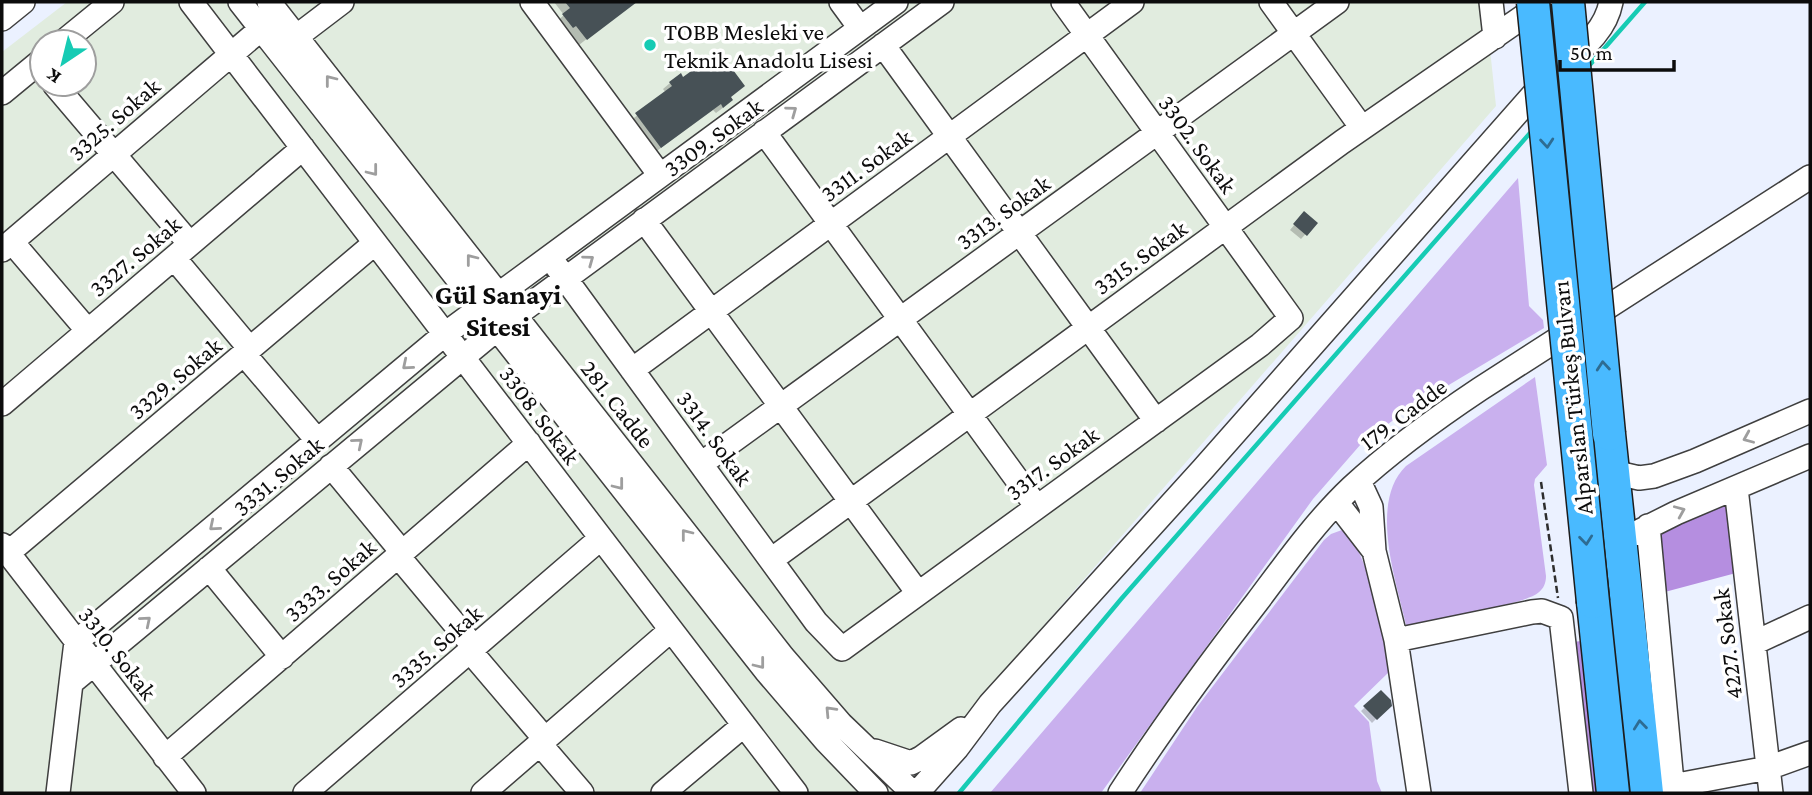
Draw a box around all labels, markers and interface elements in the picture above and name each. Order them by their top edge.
place label: TOBB Mesleki ve Teknik Anadolu Lisesi [664,18,873,73]
north arrow [28,28,98,98]
scale bar [1560,28,1674,72]
marker: TOBB Mesleki ve Teknik Anadolu Lisesi [642,37,658,53]
text: 50 m [1570,41,1613,65]
text: K [42,64,65,89]
street label: 3325. Sokak [63,72,166,166]
one-way arrow [326,75,339,88]
street label: 3302. Sokak [1153,90,1243,199]
street label: 3309. Sokak [659,92,768,182]
one-way arrow [785,107,797,119]
street label: 3311. Sokak [815,123,917,207]
one-way arrow [1539,138,1554,149]
one-way arrow [364,163,377,176]
street label: 3313. Sokak [951,169,1055,255]
street label: 3327. Sokak [84,210,186,302]
street label: 3315. Sokak [1088,214,1192,300]
one-way arrow [466,254,479,267]
one-way arrow [581,256,594,268]
district label: Gül Sanayi Sitesi [435,279,561,342]
street label: Alparslan Türkeş Bulvarı [1546,280,1598,516]
street label: 3329. Sokak [123,331,227,425]
street label: 281. Cadde [576,355,660,453]
one-way arrow [402,356,414,369]
one-way arrow [1596,360,1611,371]
street label: 3308. Sokak [494,361,586,470]
street label: 179. Cadde [1354,373,1452,455]
street label: 3314. Sokak [672,386,759,491]
street label: 3317. Sokak [1001,420,1104,506]
street label: 3331. Sokak [228,430,329,521]
one-way arrow [1742,430,1755,444]
one-way arrow [350,439,363,451]
one-way arrow [611,477,624,489]
one-way arrow [1673,505,1685,519]
one-way arrow [209,518,221,531]
one-way arrow [682,530,695,542]
street label: 3333. Sokak [279,533,382,627]
one-way arrow [1578,535,1593,546]
street label: 4227. Sokak [1707,587,1747,701]
street label: 3335. Sokak [385,599,488,693]
street label: 3310. Sokak [73,601,163,705]
one-way arrow [138,617,151,629]
one-way arrow [751,656,764,668]
one-way arrow [825,706,838,719]
one-way arrow [1633,720,1648,731]

